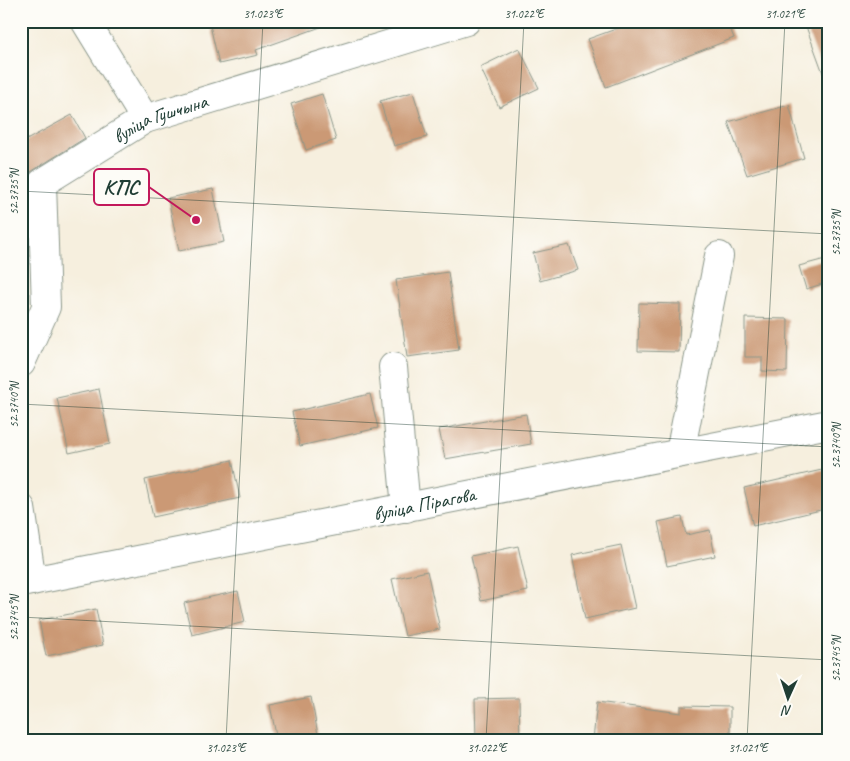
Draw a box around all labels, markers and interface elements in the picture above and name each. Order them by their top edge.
text: 31.023°E [243,6,284,22]
text: 31.022°E [504,6,545,22]
text: 31.021°E [765,6,806,22]
street label: вуліца Гушчына [108,88,212,149]
text: 52.3735°N [6,168,22,215]
callout: КПС [94,169,149,205]
text: КПС [103,174,142,200]
text: 52.3735°N [828,209,844,256]
text: 52.3740°N [6,381,22,428]
text: 52.3740°N [828,422,844,469]
street label: вуліца Пірагова [371,482,479,526]
text: 52.3745°N [6,594,22,641]
text: 52.3745°N [828,635,844,682]
north arrow [762,674,812,724]
text: N [780,702,792,719]
text: 31.023°E [206,740,247,756]
text: 31.022°E [467,740,508,756]
text: 31.021°E [728,740,769,756]

